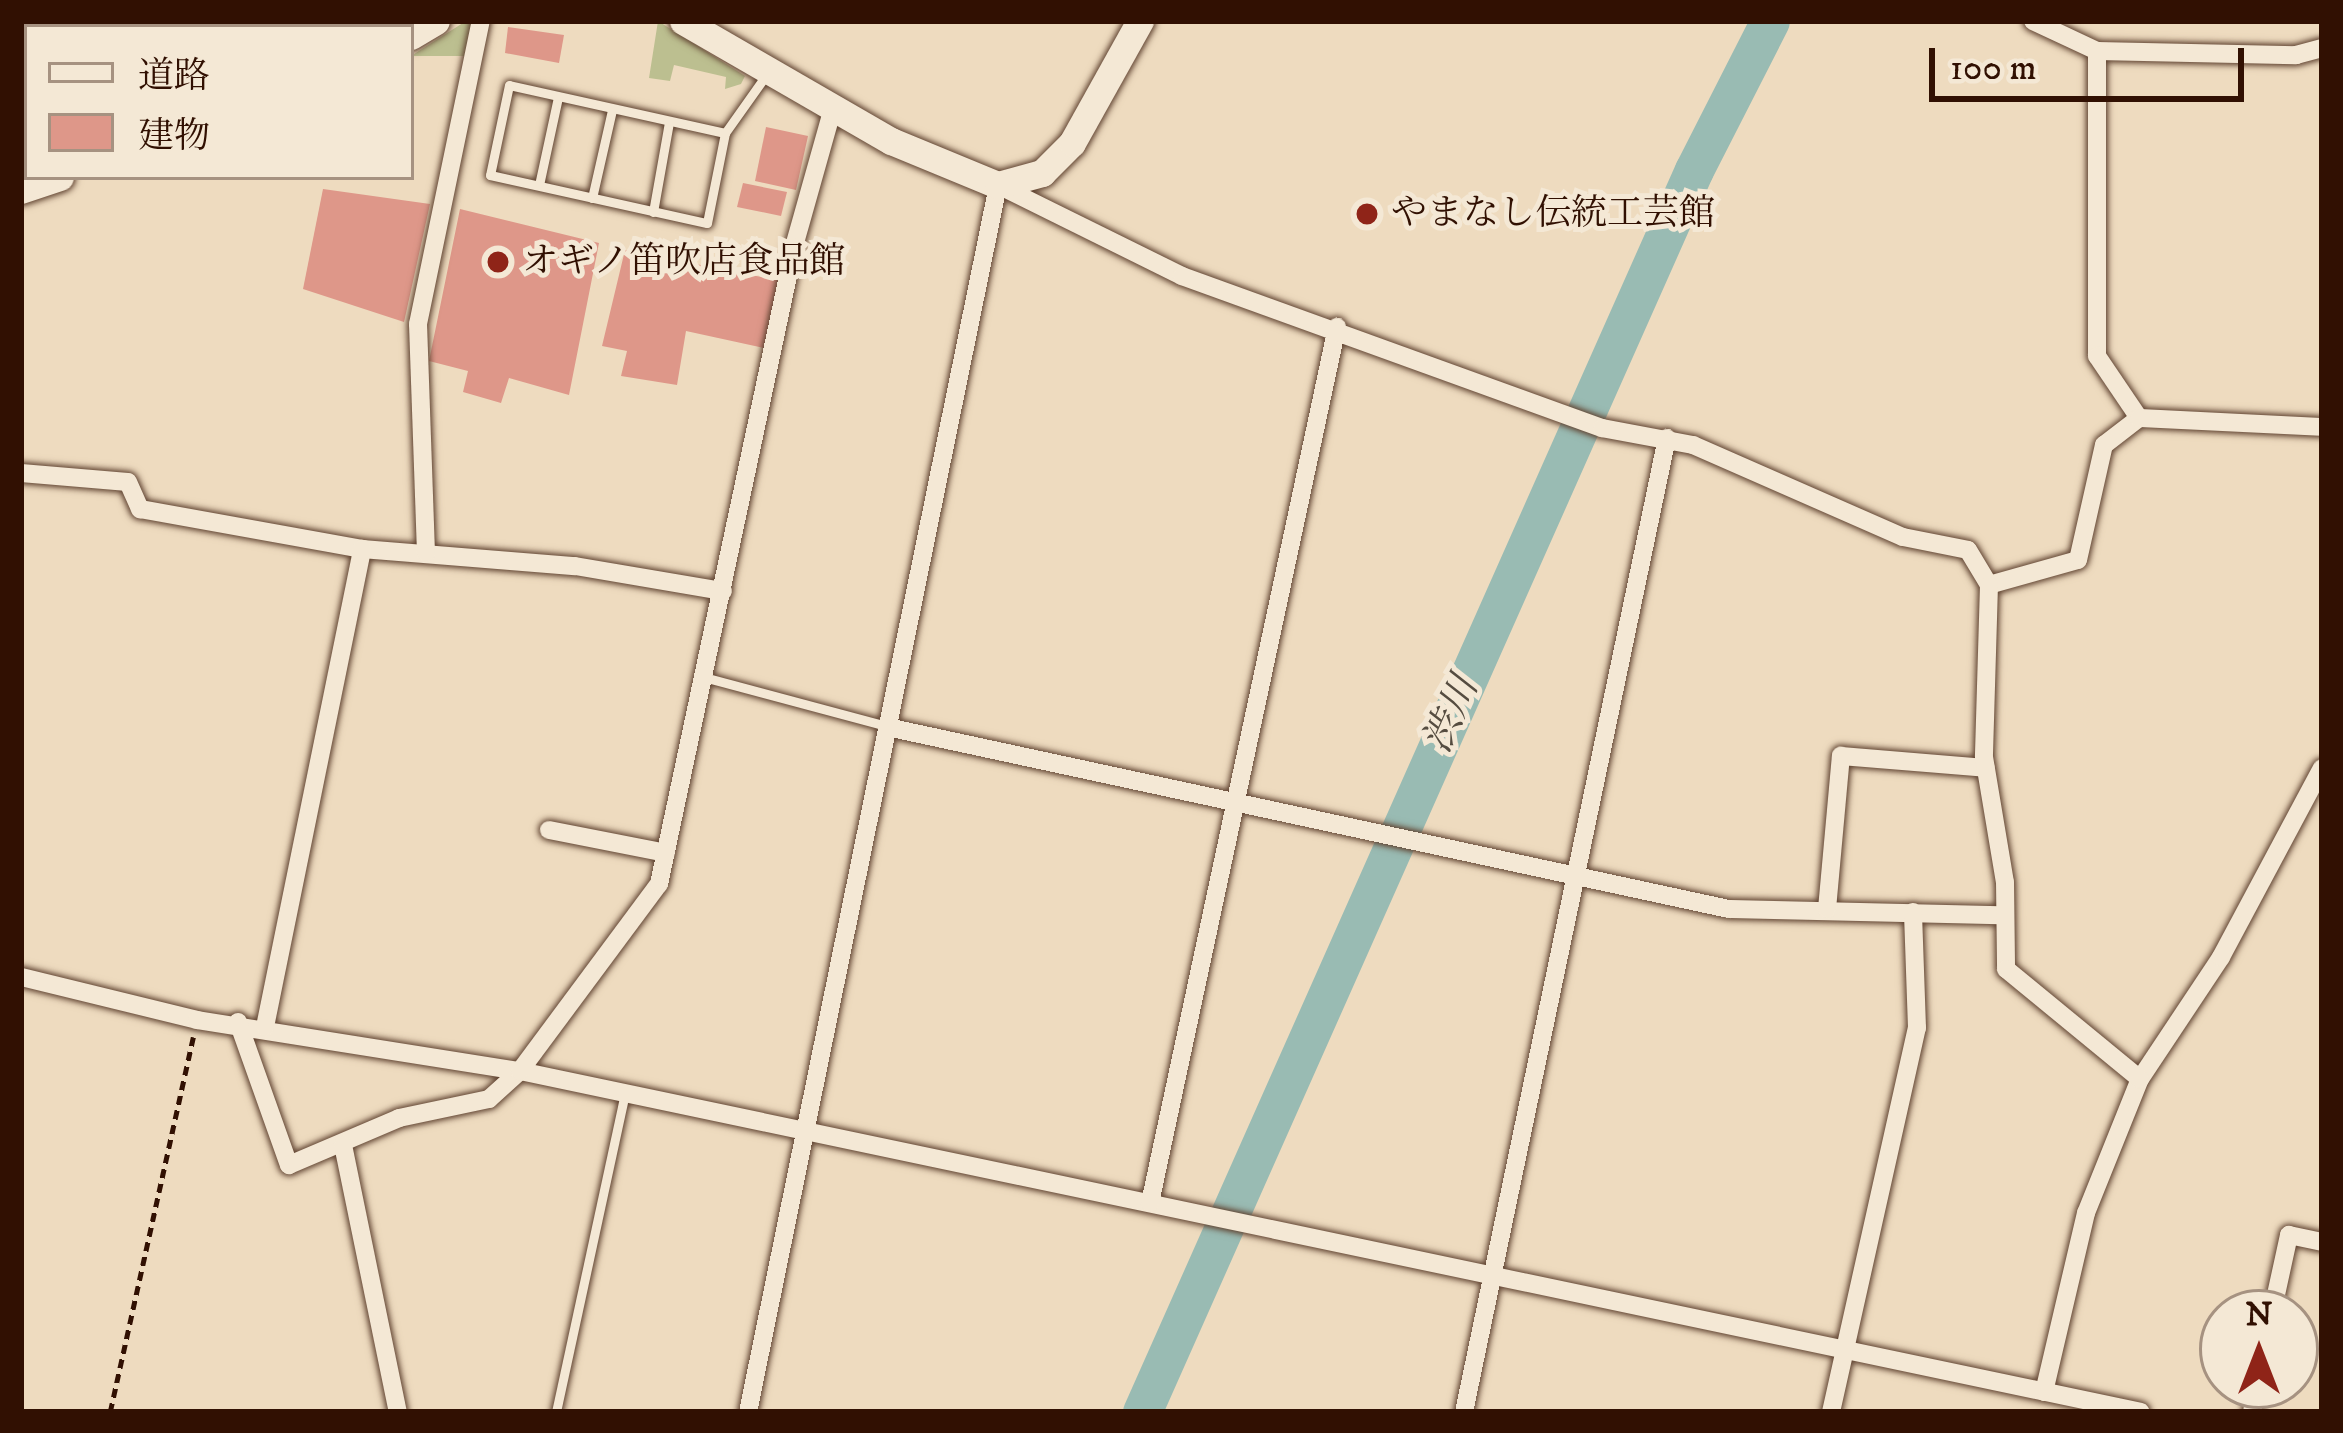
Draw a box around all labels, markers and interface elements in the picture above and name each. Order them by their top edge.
legend [24,24,414,180]
scale bar [1935,24,2250,98]
text: 100 m [1950,46,2037,91]
text: 道路 [138,54,210,99]
text: 建物 [138,114,210,159]
place label: やまなし伝統工芸館 [1391,192,1715,236]
marker: やまなし伝統工芸館 [1354,201,1380,227]
place label: オギノ笛吹店食品館 [522,240,846,284]
marker: オギノ笛吹店食品館 [485,249,511,275]
water label: 渋川 [1415,670,1489,760]
north arrow [2199,1289,2319,1409]
text: N [2245,1295,2273,1336]

